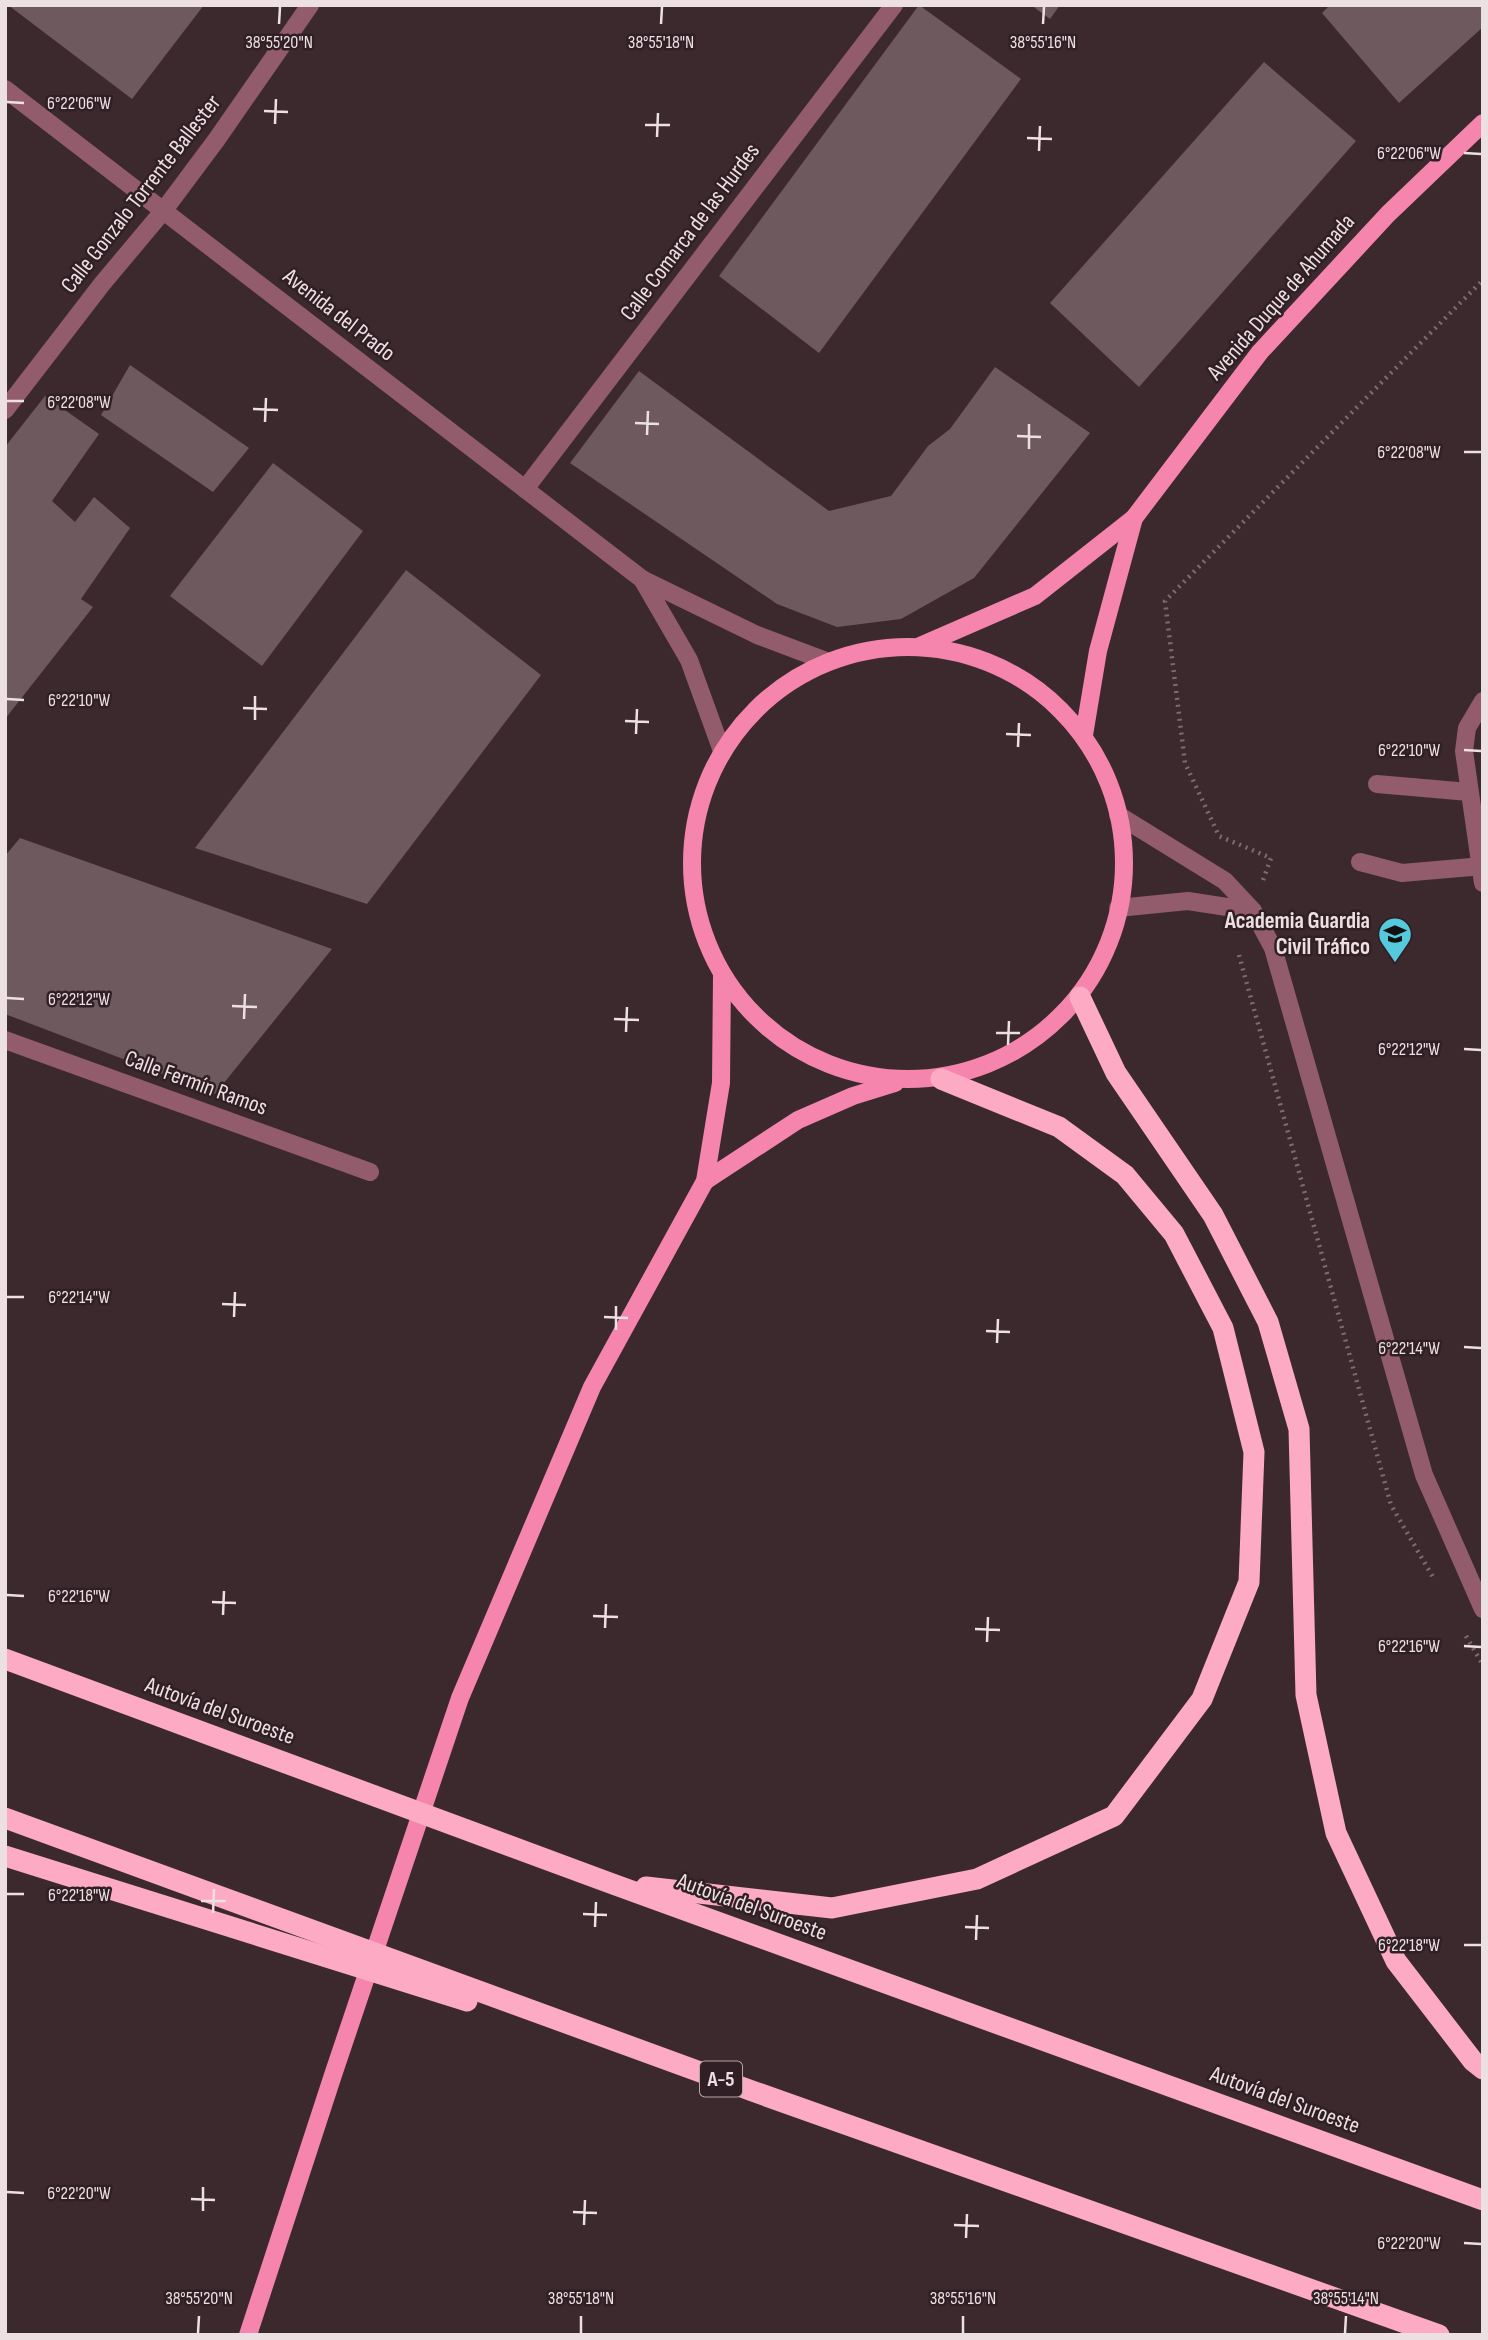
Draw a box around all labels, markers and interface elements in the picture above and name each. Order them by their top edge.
text: 38°55'20"N [245,32,313,53]
text: 38°55'18"N [628,32,694,53]
text: 38°55'16"N [1010,32,1076,53]
street label: Calle Gonzalo Torrente Ballester [55,89,227,299]
text: 6°22'06"W [47,93,111,114]
street label: Calle Comarca de las Hurdes [614,138,766,326]
text: 6°22'06"W [1377,143,1441,164]
street label: Avenida Duque de Ahumada [1201,208,1361,387]
street label: Avenida del Prado [277,262,401,367]
text: 6°22'08"W [47,392,111,413]
text: 6°22'08"W [1377,442,1441,463]
text: 6°22'10"W [48,690,110,711]
text: 6°22'10"W [1378,740,1440,761]
place label: Academia Guardia Civil Tráfico [1224,907,1370,961]
school or university icon: Academia Guardia Civil Tráfico [1376,915,1414,964]
text: 6°22'12"W [48,989,110,1010]
text: 6°22'12"W [1378,1039,1440,1060]
street label: Calle Fermín Ramos [121,1044,271,1122]
text: 6°22'14"W [48,1287,110,1308]
text: 6°22'14"W [1378,1338,1440,1359]
text: 6°22'16"W [48,1586,110,1607]
text: 6°22'16"W [1378,1636,1440,1657]
street label: Autovía del Suroeste [141,1671,299,1751]
street label: Autovía del Suroeste [673,1867,831,1947]
text: 6°22'18"W [48,1885,110,1906]
text: 6°22'18"W [1378,1935,1440,1956]
street label: Autovía del Suroeste [1206,2060,1364,2140]
road number: A-5 [700,2062,742,2096]
text: 6°22'20"W [47,2183,111,2204]
text: 6°22'20"W [1377,2233,1441,2254]
text: 38°55'20"N [165,2288,233,2309]
text: 38°55'18"N [548,2288,614,2309]
text: 38°55'16"N [930,2288,996,2309]
text: 38°55'14"N [1313,2288,1379,2309]

